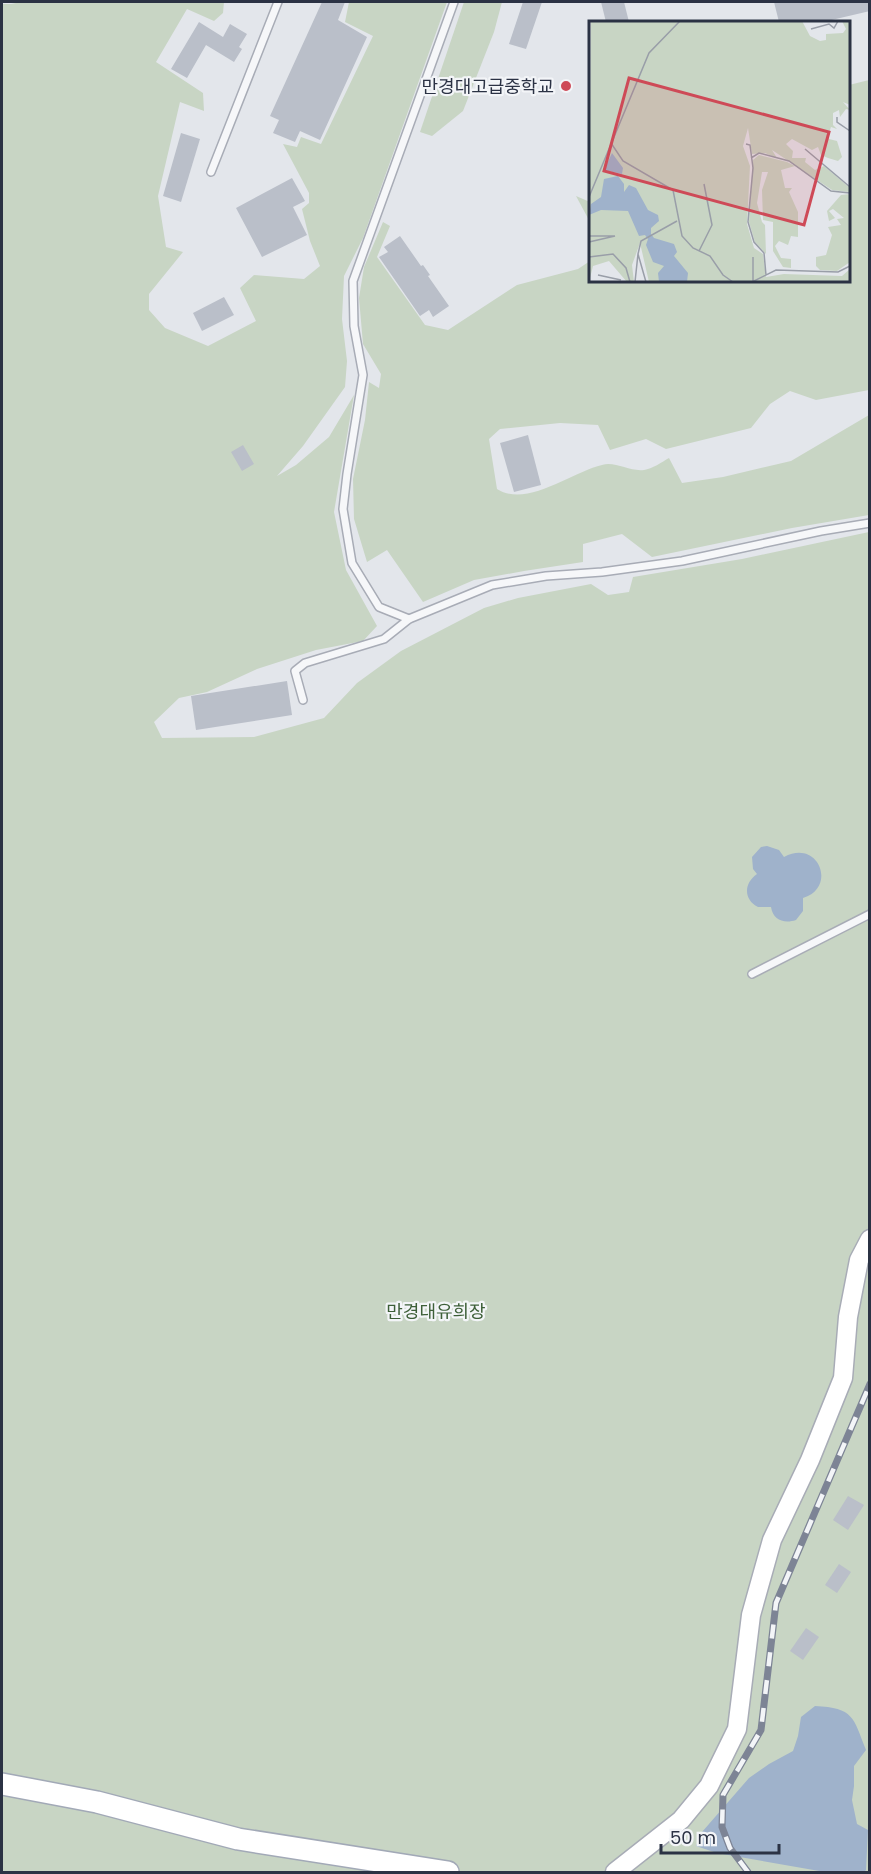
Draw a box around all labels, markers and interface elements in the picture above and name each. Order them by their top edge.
inset map [589,21,850,282]
place label: 만경대고급중학교 [422,74,554,99]
marker: 만경대고급중학교 [559,79,573,93]
park label: 만경대유희장 [386,1299,486,1324]
scale bar [661,1817,780,1855]
text: 50 m [670,1825,716,1850]

